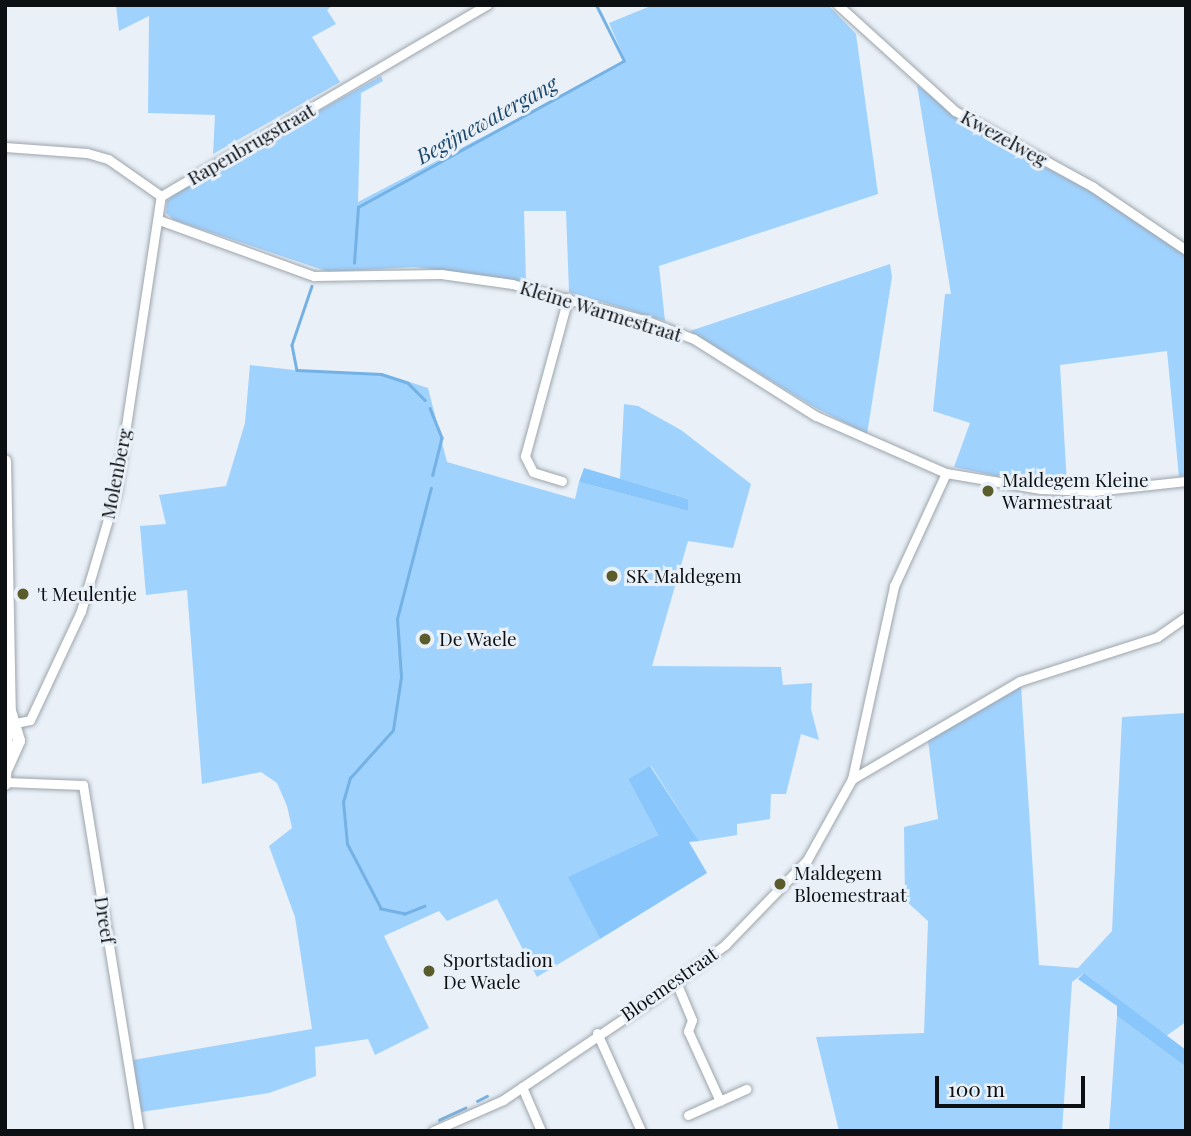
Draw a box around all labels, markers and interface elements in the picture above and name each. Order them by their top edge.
water label: Begijnewatergang [411,70,561,168]
street label: Rapenbrugstraat [183,98,319,190]
street label: Kwezelweg [957,105,1051,171]
street label: Kleine Warmestraat [517,275,685,347]
street label: Molenberg [96,427,136,521]
place label: Maldegem Kleine Warmestraat [1002,469,1149,513]
marker: Maldegem Kleine Warmestraat [980,483,996,499]
place label: SK Maldegem [626,565,742,587]
marker: SK Maldegem [604,568,620,584]
place label: 't Meulentje [37,583,137,605]
marker: 't Meulentje [15,586,31,602]
place label: De Waele [439,628,517,650]
marker: De Waele [417,631,433,647]
place label: Maldegem Bloemestraat [794,862,907,906]
marker: Maldegem Bloemestraat [772,876,788,892]
street label: Dreef [90,895,120,945]
street label: Bloemestraat [616,942,722,1026]
place label: Sportstadion De Waele [443,949,553,993]
marker: Sportstadion De Waele [421,963,437,979]
scale bar [939,1062,1090,1106]
text: 100 m [948,1074,1005,1102]

